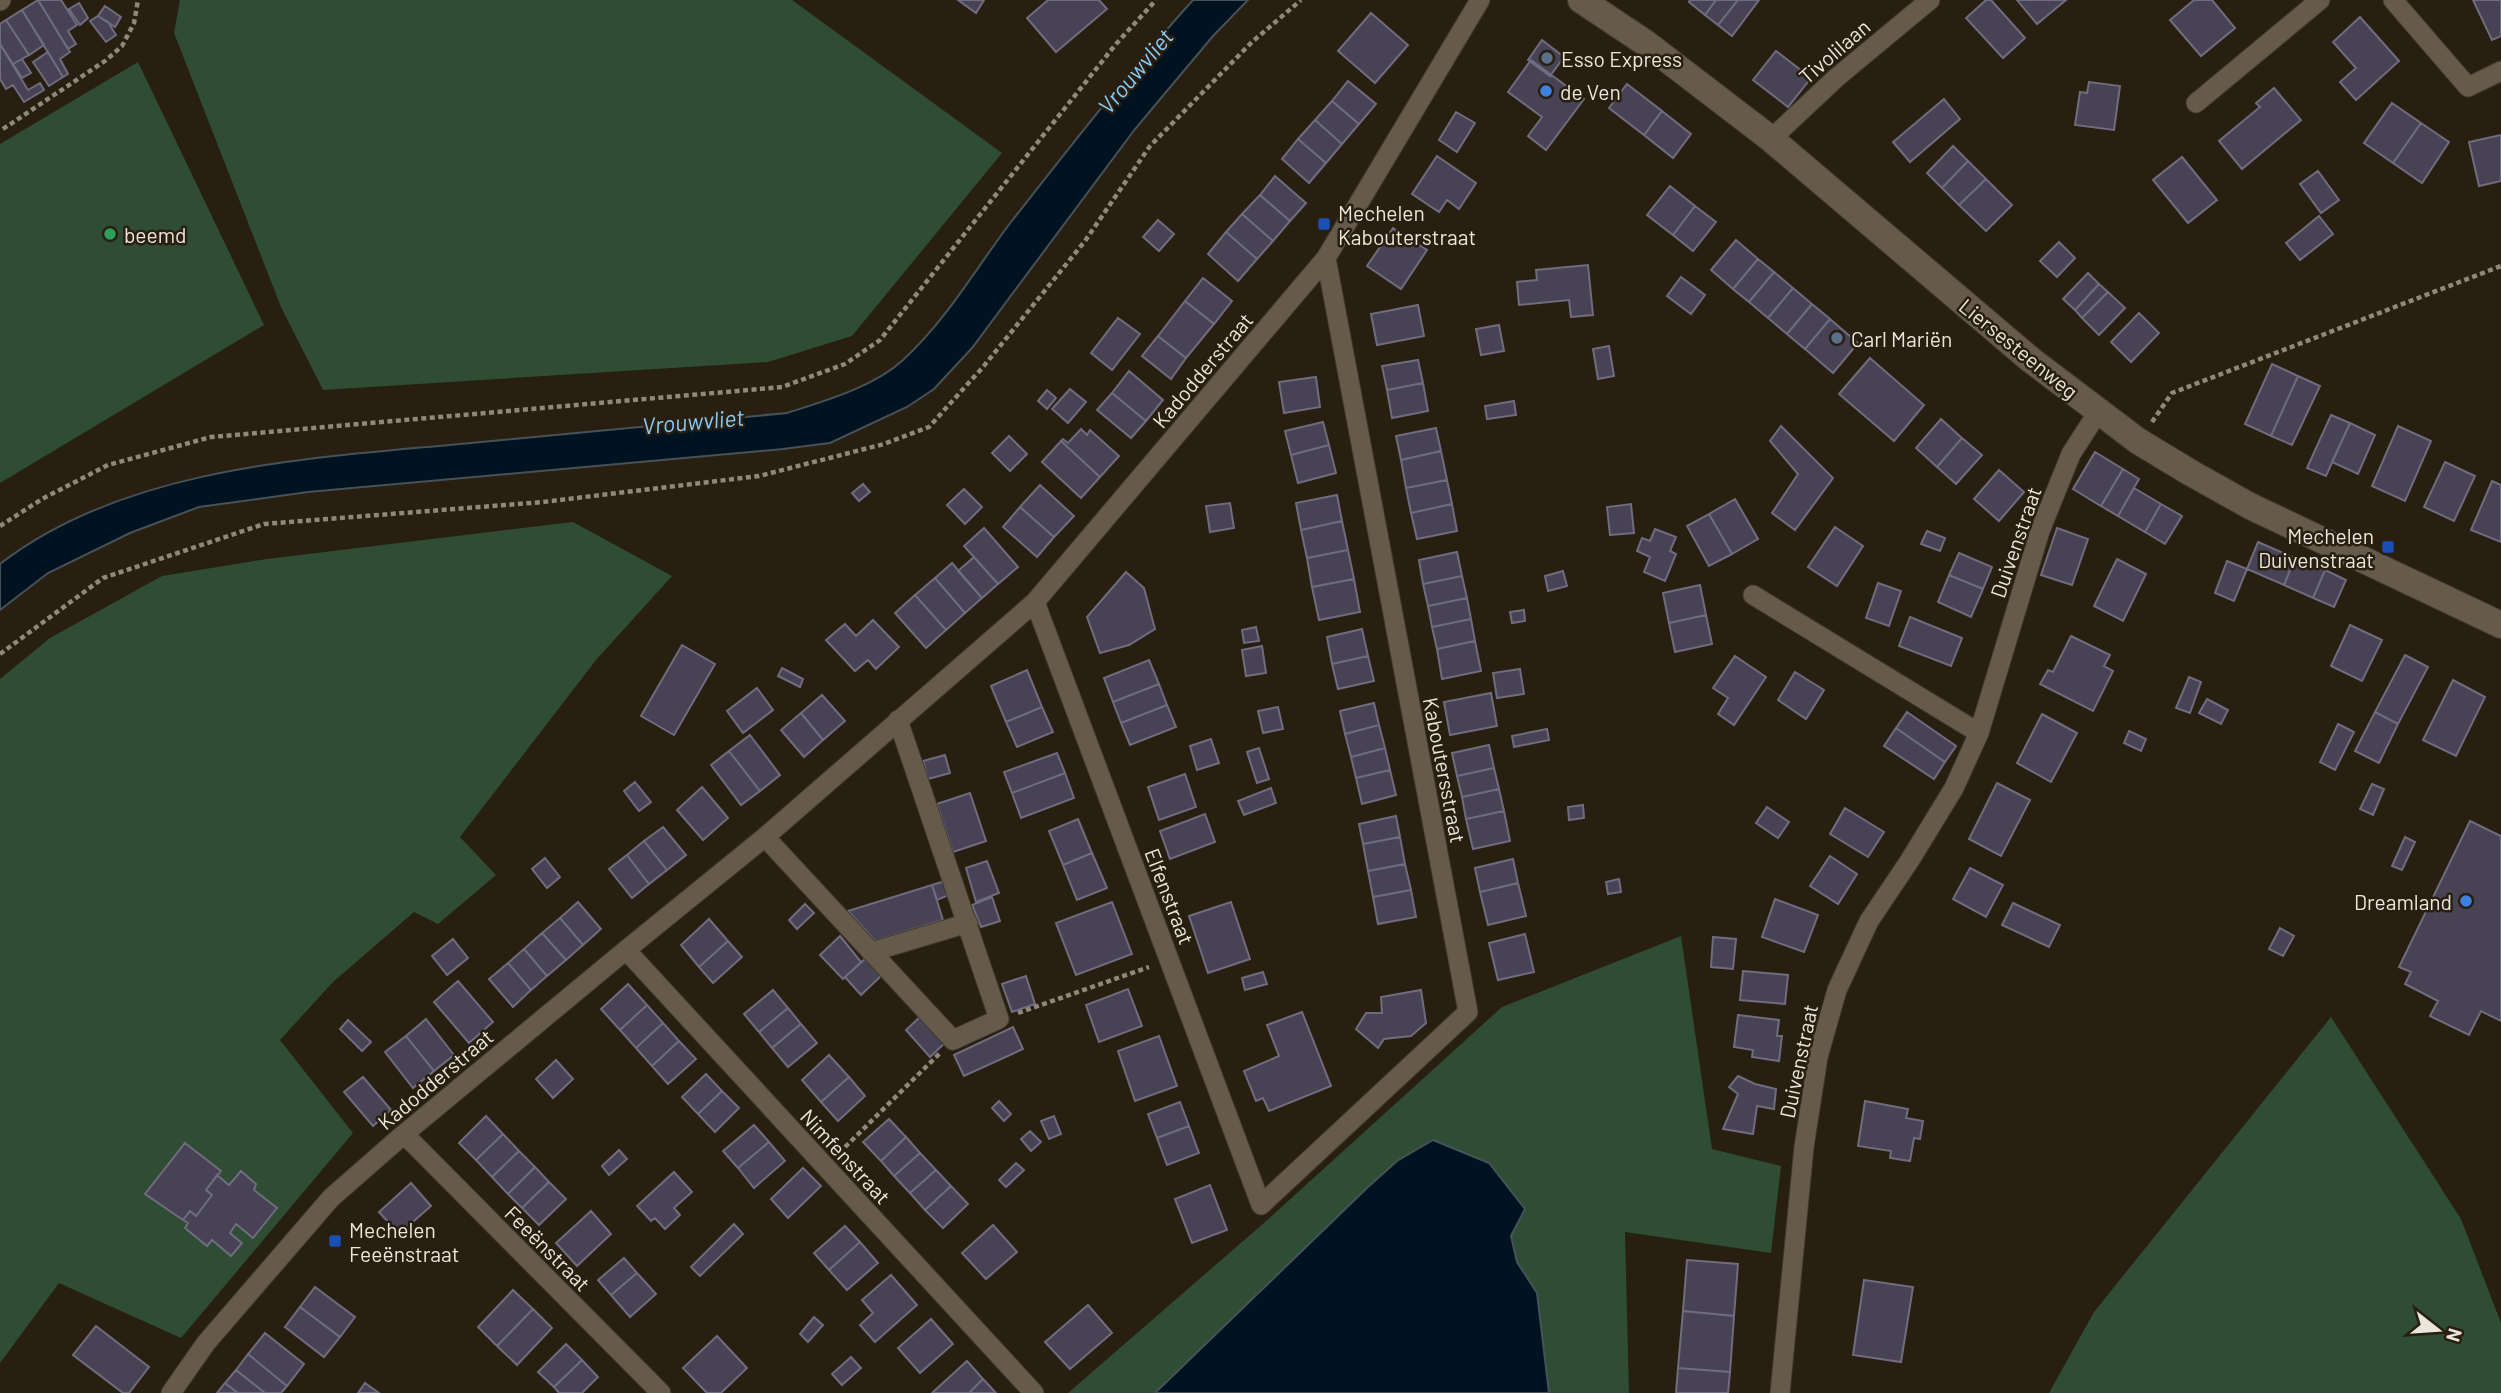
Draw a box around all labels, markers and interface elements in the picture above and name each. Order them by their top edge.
street label: Tivolilaan [1793,13,1875,89]
water label: Vrouwvliet [1091,23,1179,119]
place label: Esso Express [1561,46,1682,71]
marker: Esso Express [1539,50,1555,66]
place label: de Ven [1560,79,1621,104]
marker: de Ven [1538,83,1554,99]
place label: Mechelen Kabouterstraat [1338,200,1476,249]
marker: Mechelen Kabouterstraat [1316,216,1332,232]
place label: beemd [124,222,186,247]
marker: beemd [102,226,118,242]
street label: Liersesteenweg [1955,293,2083,403]
street label: Kadodderstraat [1147,307,1257,433]
place label: Carl Mariën [1851,326,1952,351]
marker: Carl Mariën [1829,330,1845,346]
water label: Vrouwvliet [641,403,745,439]
street label: Duivenstraat [1984,483,2046,601]
place label: Mechelen Duivenstraat [2258,523,2374,572]
marker: Mechelen Duivenstraat [2380,539,2396,555]
street label: Kaboutersstraat [1419,695,1471,845]
street label: Elfenstraat [1140,844,1200,948]
place label: Dreamland [2354,889,2452,914]
marker: Dreamland [2458,893,2474,909]
street label: Duivenstraat [1774,1002,1822,1120]
street label: Kadodderstraat [372,1024,498,1134]
street label: Nimfenstraat [796,1103,896,1209]
street label: Feeënstraat [500,1200,596,1296]
place label: Mechelen Feeënstraat [349,1217,459,1266]
marker: Mechelen Feeënstraat [327,1233,343,1249]
north arrow [2403,1295,2473,1365]
text: N [2442,1326,2468,1345]

